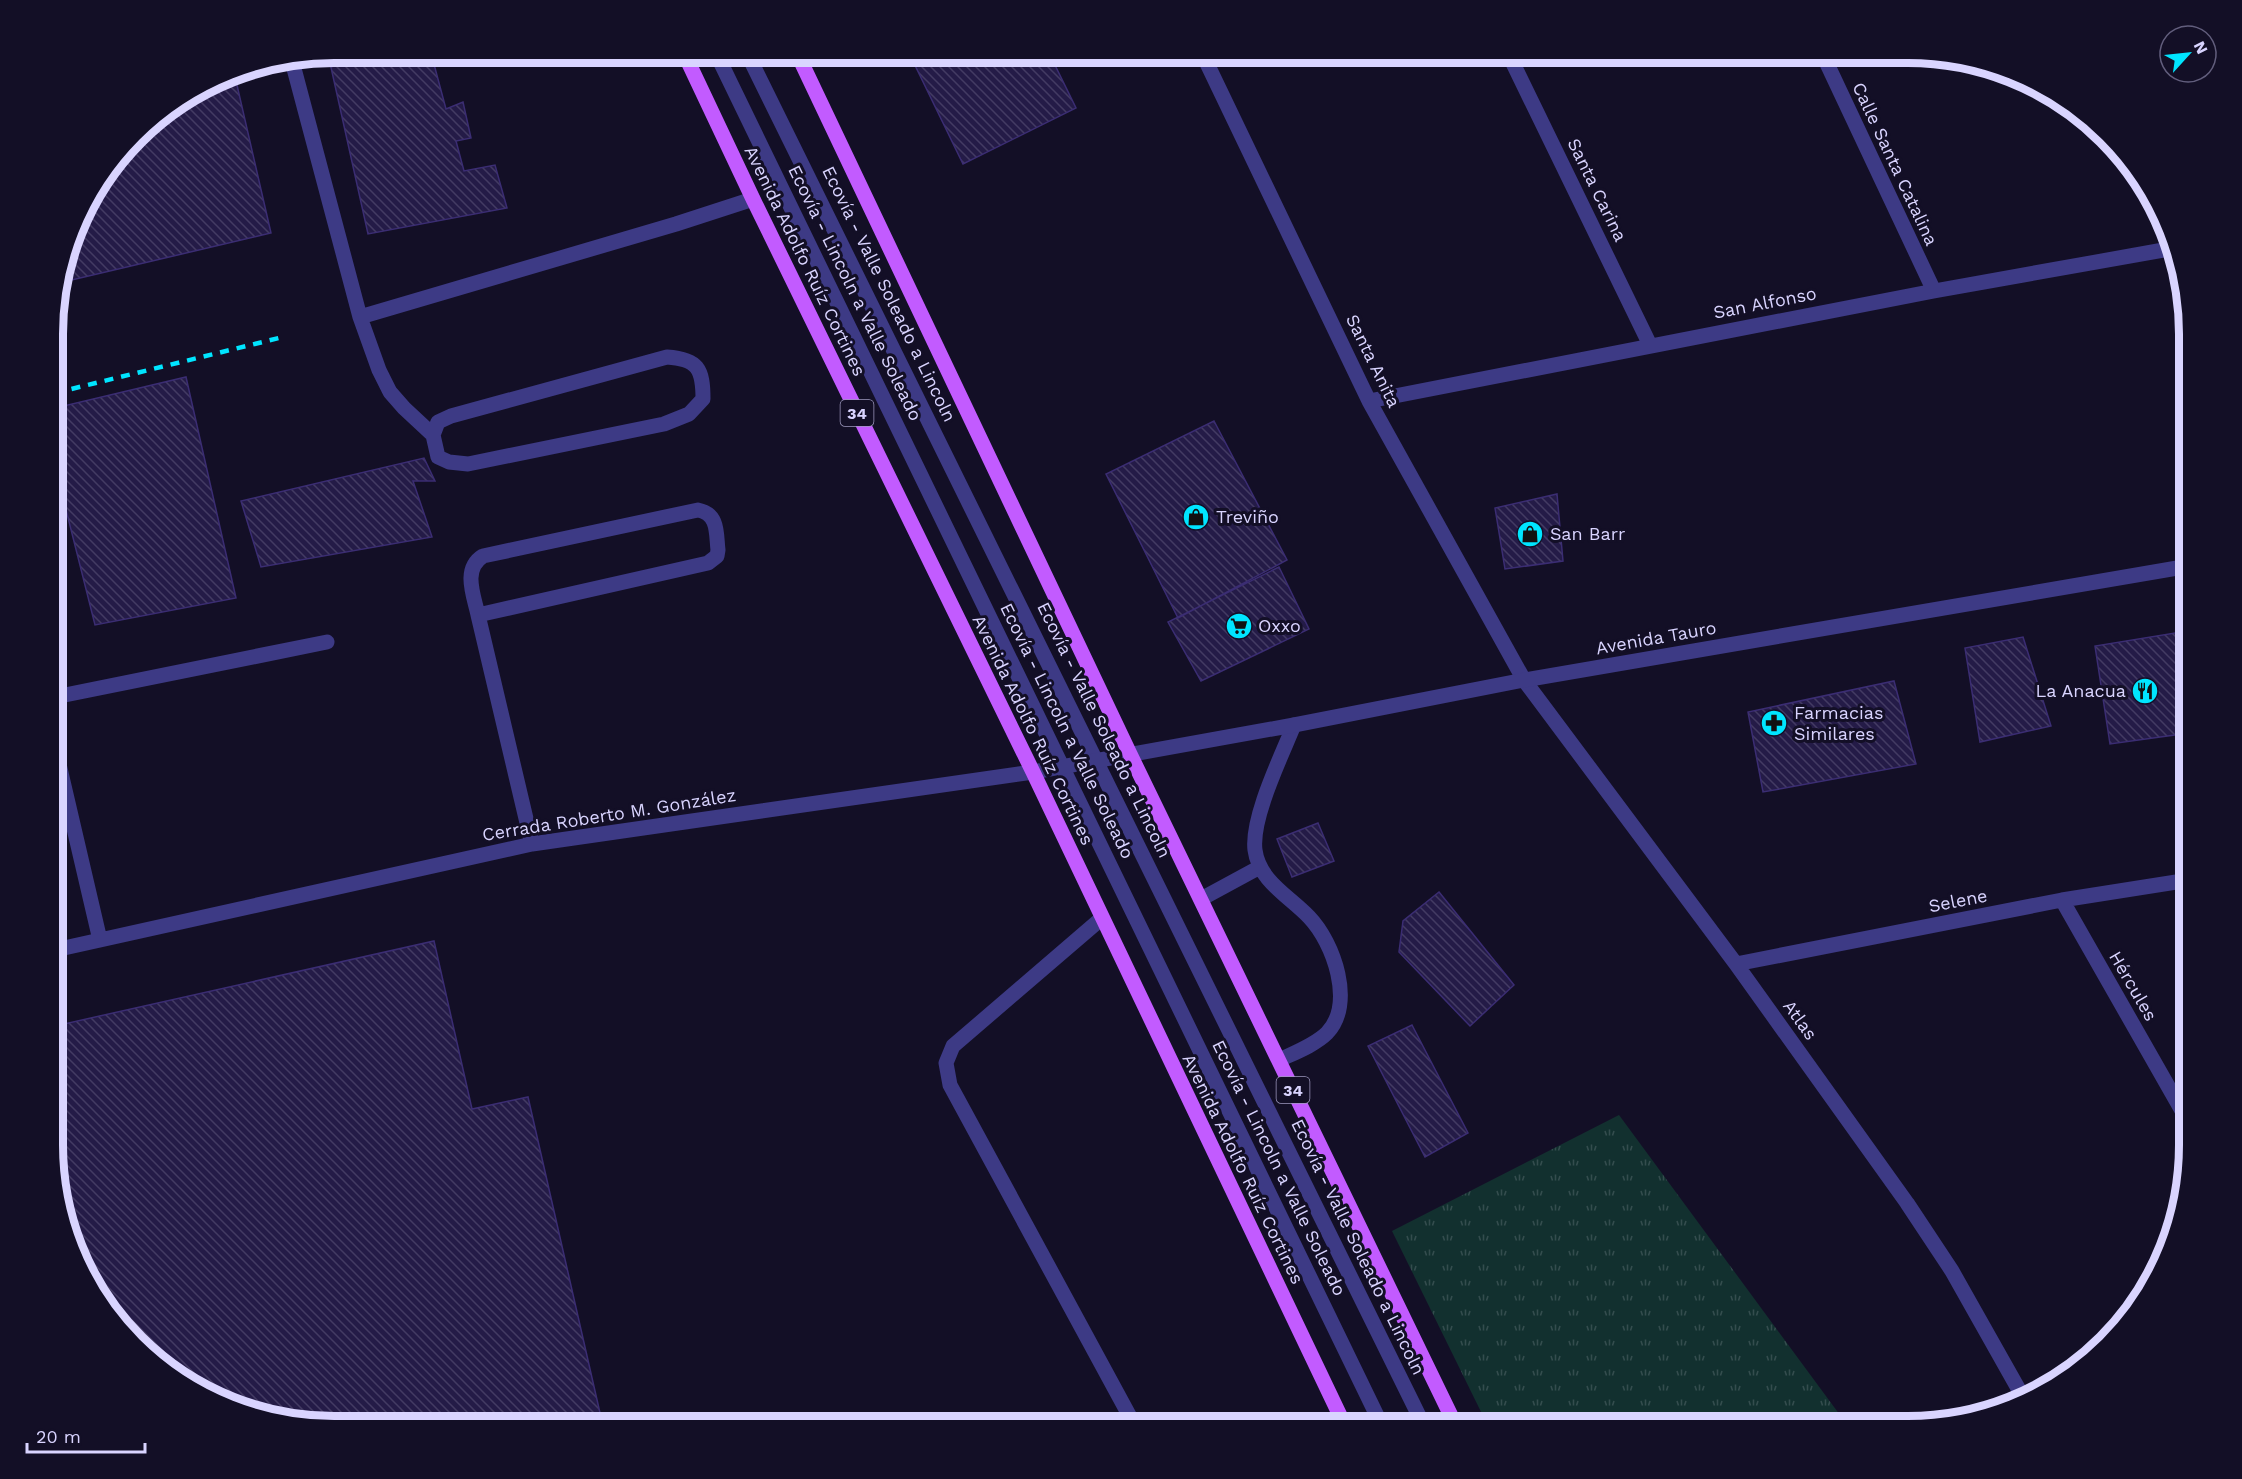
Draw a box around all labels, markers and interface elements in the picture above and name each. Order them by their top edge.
north arrow [2158,24,2218,84]
text: N [2190,38,2212,57]
street label: Calle Santa Catalina [1848,79,1943,249]
street label: Santa Carina [1563,135,1631,245]
street label: Avenida Adolfo Ruíz Cortines [741,142,870,379]
street label: Ecovía - Lincoln a Valle Soleado [784,161,927,424]
street label: Ecovía - Valle Soleado a Lincoln [818,162,961,425]
street label: San Alfonso [1712,282,1818,323]
street label: Santa Anita [1342,311,1405,411]
road number: 34 [840,400,874,426]
shop icon: Treviño [1181,502,1211,532]
place label: Treviño [1216,506,1279,527]
shop icon: San Barr [1515,519,1545,549]
place label: San Barr [1550,523,1625,544]
street label: Ecovía - Valle Soleado a Lincoln [1033,598,1176,861]
street label: Ecovía - Lincoln a Valle Soleado [996,599,1139,862]
street label: Avenida Adolfo Ruíz Cortines [969,611,1098,848]
supermarket icon: Oxxo [1224,611,1254,641]
place label: Oxxo [1258,615,1301,636]
street label: Avenida Tauro [1594,617,1718,658]
restaurant icon: La Anacua [2130,676,2160,706]
place label: La Anacua [2035,680,2126,701]
place label: Farmacias Similares [1794,702,1883,744]
pharmacy icon: Farmacias Similares [1759,708,1789,738]
street label: Cerrada Roberto M. González [481,784,737,845]
street label: Selene [1927,885,1989,916]
street label: Hércules [2105,947,2162,1024]
street label: Atlas [1779,996,1822,1044]
street label: Ecovía - Lincoln a Valle Soleado [1208,1036,1351,1299]
street label: Avenida Adolfo Ruíz Cortines [1179,1050,1308,1287]
road number: 34 [1276,1077,1310,1103]
street label: Ecovía - Valle Soleado a Lincoln [1287,1115,1430,1378]
scale bar [27,1416,146,1454]
text: 20 m [36,1426,81,1447]

